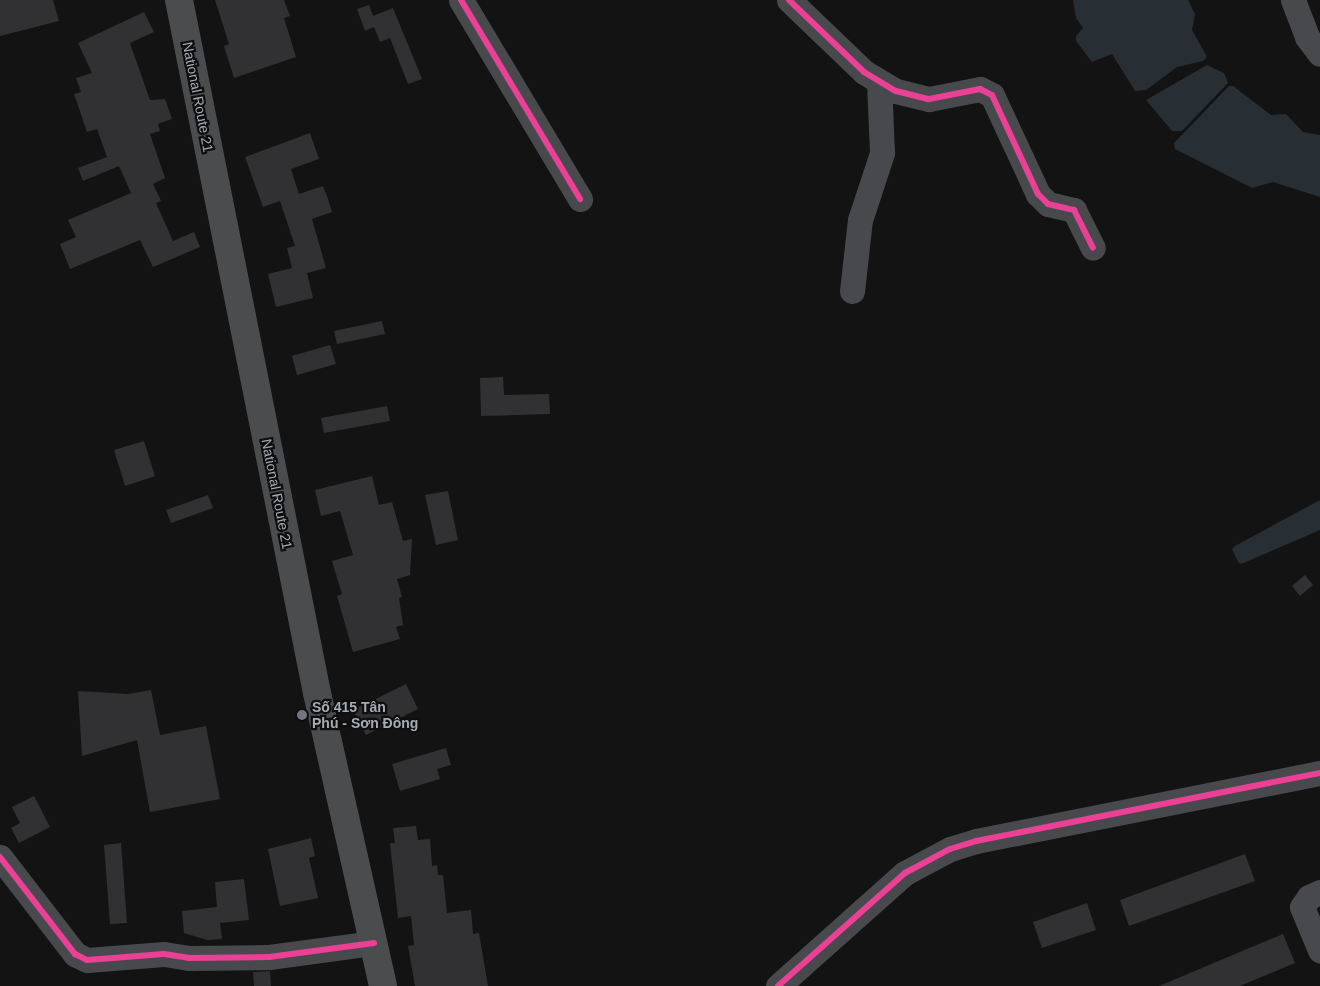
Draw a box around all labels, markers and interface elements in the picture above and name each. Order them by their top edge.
street label: National Route 21 [179,40,217,154]
street label: National Route 21 [258,437,296,551]
place label: Số 415 Tân Phú - Sơn Đông [312,699,418,732]
marker: Số 415 Tân Phú - Sơn Đông [296,709,308,721]

